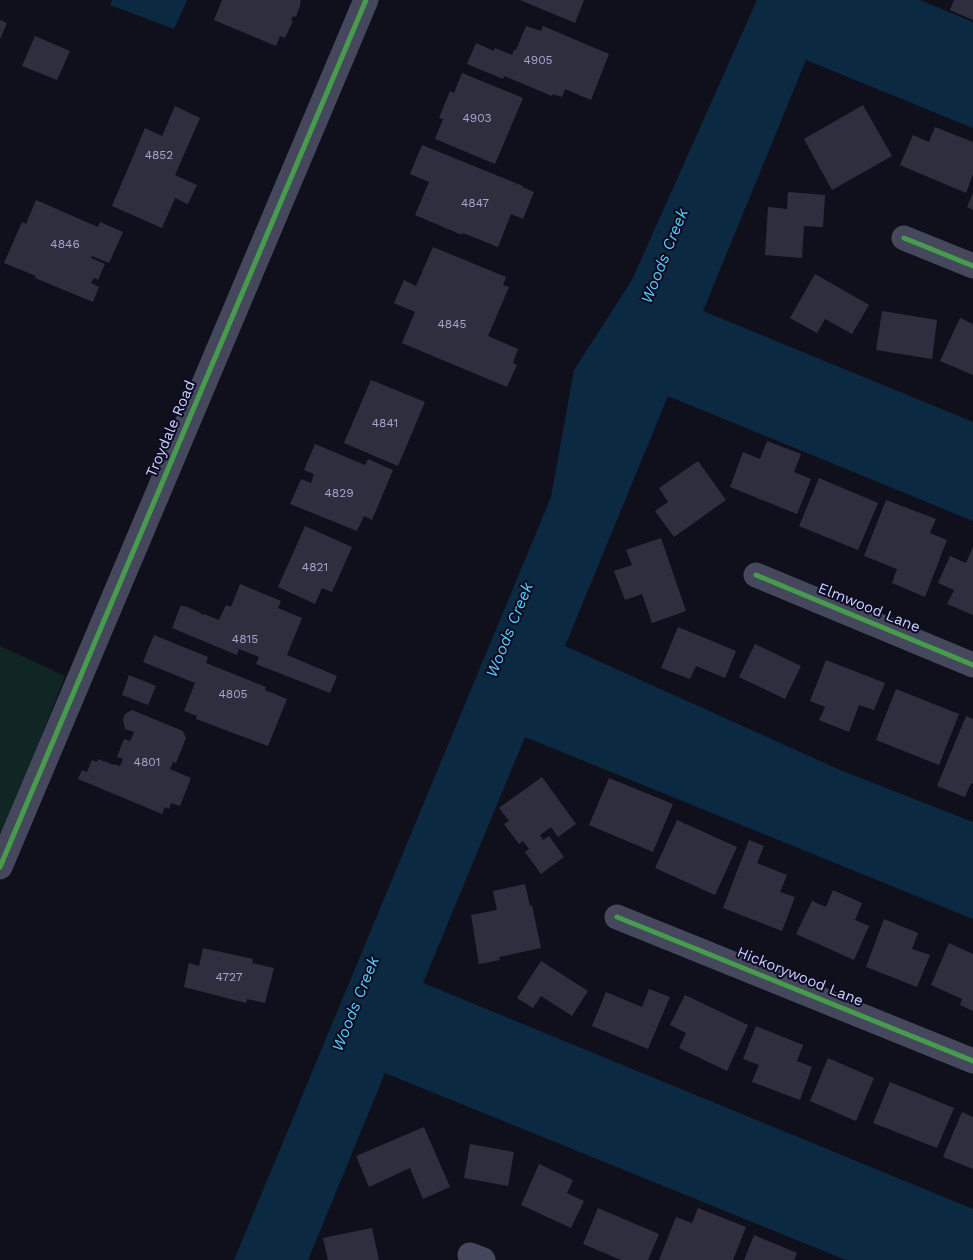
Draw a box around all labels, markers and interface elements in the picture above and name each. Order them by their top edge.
house number: 4905 [523,53,553,67]
house number: 4903 [463,111,491,125]
house number: 4852 [145,148,173,162]
house number: 4847 [461,196,489,210]
water label: Woods Creek [637,206,693,306]
house number: 4846 [50,237,80,251]
house number: 4845 [437,317,467,331]
street label: Troydale Road [143,378,199,480]
house number: 4841 [372,416,398,430]
house number: 4829 [324,486,354,500]
house number: 4821 [302,560,328,574]
street label: Elmwood Lane [815,579,923,637]
water label: Woods Creek [482,580,538,680]
house number: 4815 [232,632,258,646]
house number: 4805 [218,687,248,701]
house number: 4801 [134,755,160,769]
street label: Hickorywood Lane [734,943,866,1011]
water label: Woods Creek [328,954,384,1054]
house number: 4727 [216,970,242,984]

